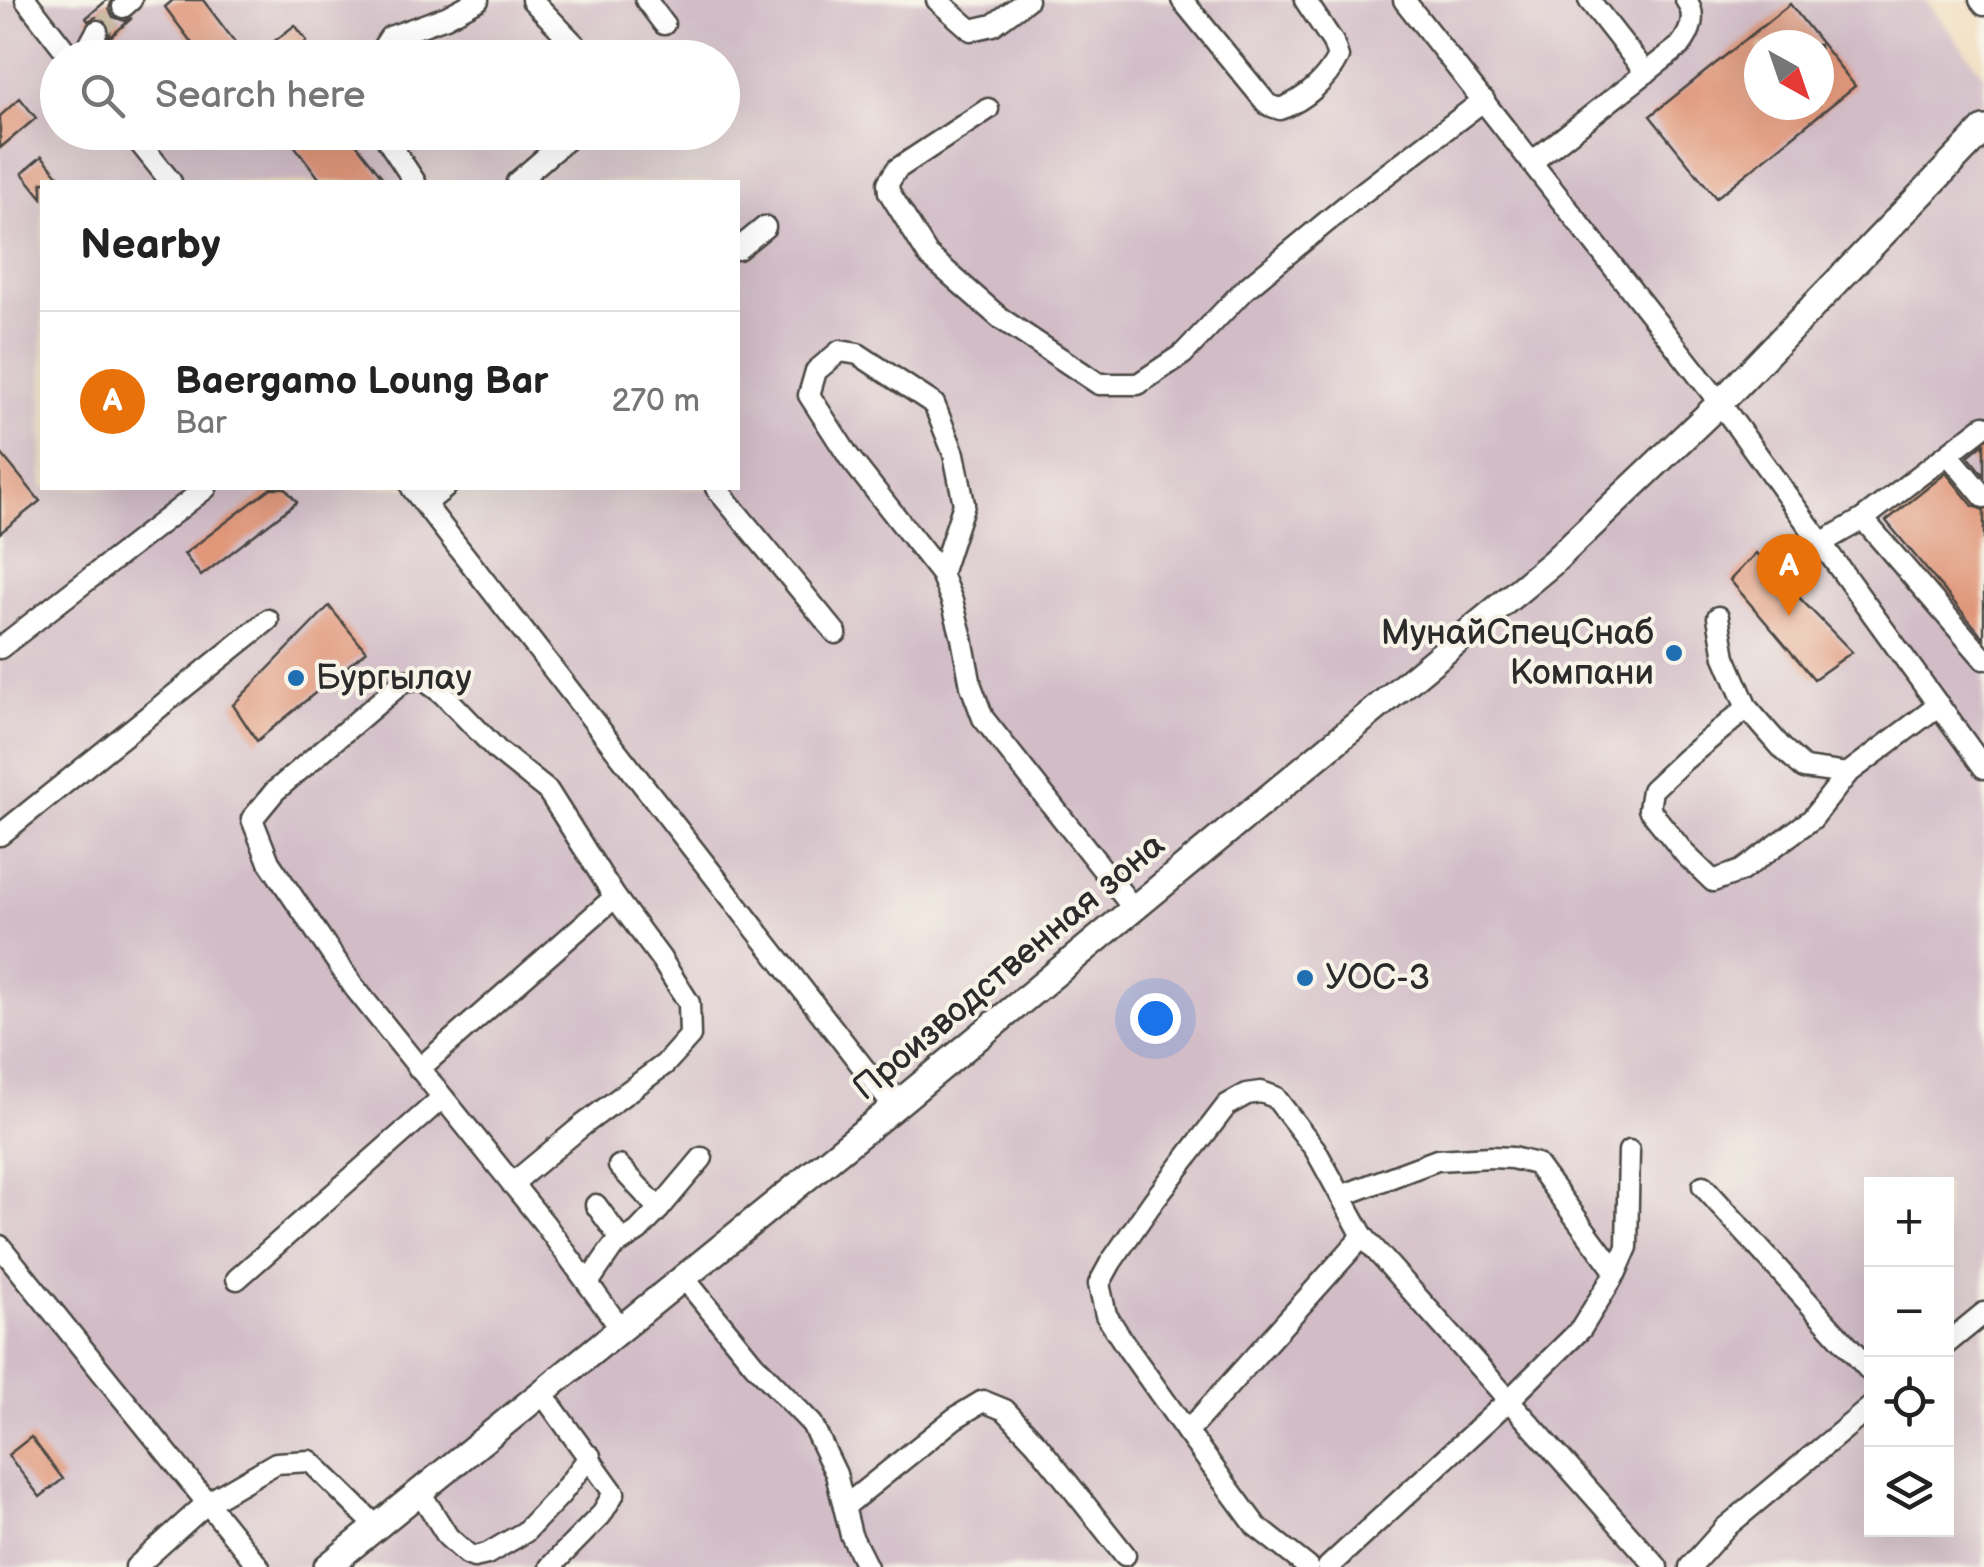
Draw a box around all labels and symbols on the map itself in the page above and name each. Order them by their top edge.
north arrow [1744,30,1834,120]
pin: A [1756,534,1822,616]
place label: МунайСпецСнаб Компани [1381,612,1654,695]
marker: МунайСпецСнаб Компани [1663,642,1685,664]
place label: Бургылау [316,657,472,700]
marker: Бургылау [285,667,307,689]
street label: Производственная зона [844,824,1174,1110]
place label: УОС-3 [1325,957,1430,1000]
marker: УОС-3 [1294,967,1316,989]
your location [1130,993,1181,1044]

